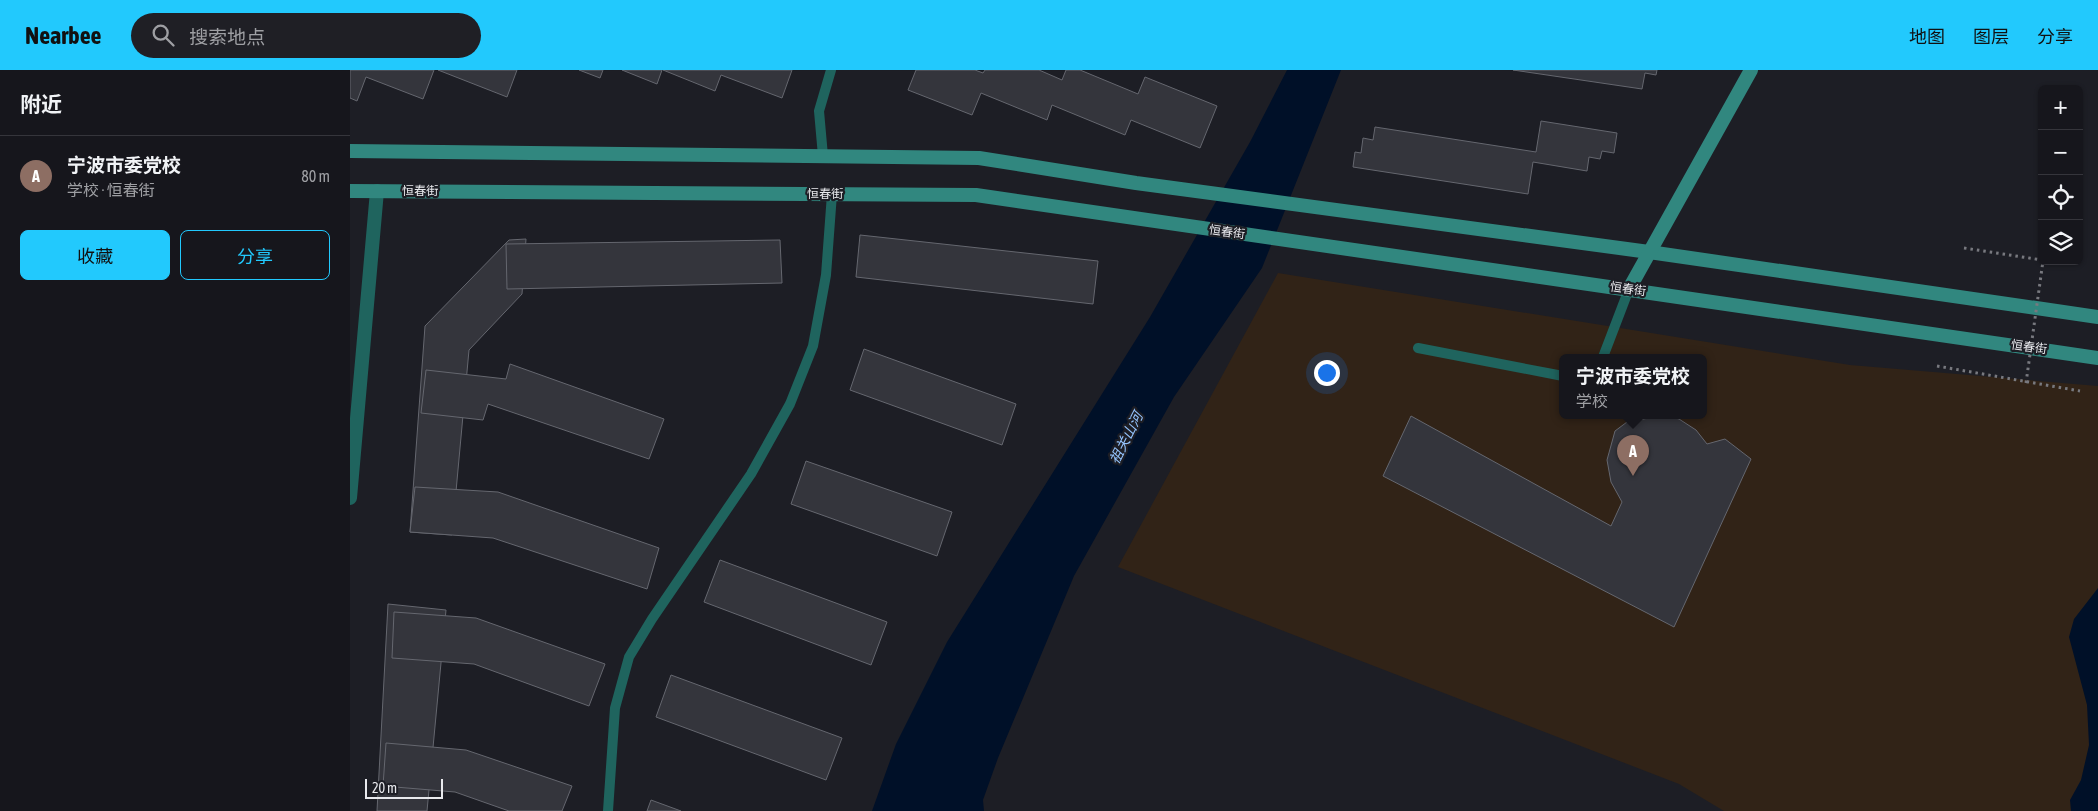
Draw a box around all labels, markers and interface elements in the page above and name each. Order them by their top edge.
search box [131,13,481,58]
icon: search [149,21,177,49]
text: Nearbee [25,22,101,49]
text: 搜索地点 [189,26,265,48]
text: 地图 [1909,26,1945,47]
text: 图层 [1973,26,2009,47]
text: 分享 [2037,26,2073,47]
map controls [2038,85,2083,265]
button: + [2038,85,2083,130]
text: 附近 [20,92,62,116]
button: − [2038,130,2083,175]
text: 宁波市委党校 [67,154,181,176]
text: A [32,167,40,185]
text: 80 m [301,167,330,185]
button: locate [2038,175,2083,220]
text: 学校 · 恒春街 [67,181,155,199]
street label: 恒春街 [402,184,438,198]
street label: 恒春街 [807,187,843,201]
button: layers [2038,220,2083,265]
street label: 恒春街 [1208,223,1246,241]
button: 收藏 [20,230,170,280]
button: 分享 [180,230,330,280]
street label: 恒春街 [1609,280,1647,298]
street label: 恒春街 [2010,338,2048,356]
popup [1559,354,1707,419]
your location [1314,360,1340,386]
text: 宁波市委党校 [1576,365,1690,387]
text: 学校 [1576,392,1608,410]
water label: 祖关山河 [1106,407,1147,467]
pin: A [1617,435,1649,476]
scale bar [365,776,442,799]
text: 20 m [372,780,397,796]

